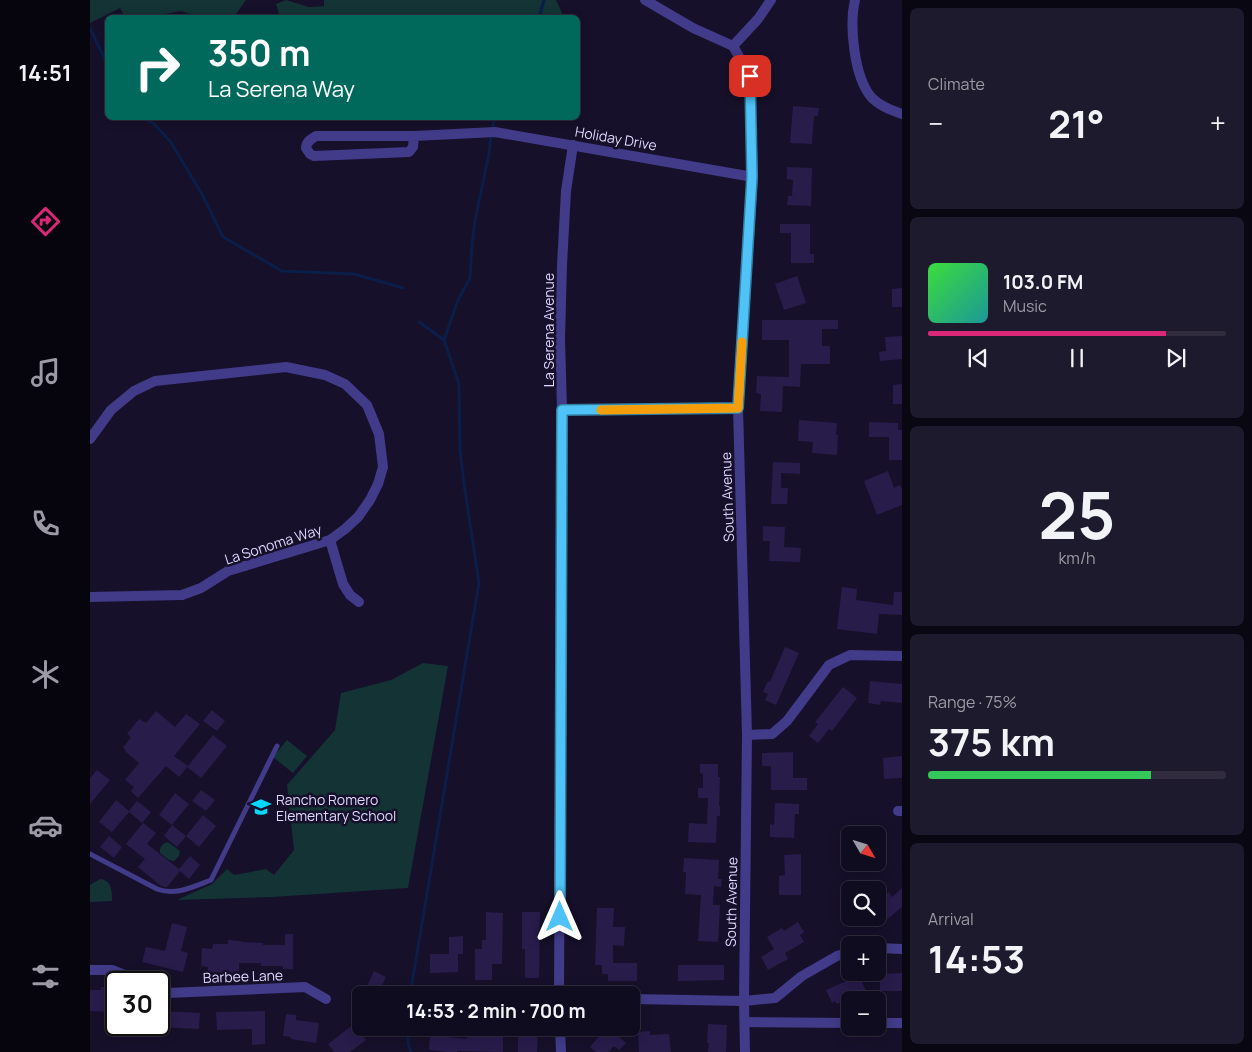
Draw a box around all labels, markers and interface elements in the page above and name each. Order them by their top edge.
text: 350 m [208,29,310,77]
icon: right [125,35,190,100]
pin [729,55,771,97]
text: 14:51 [18,58,72,88]
icon: arrive [736,62,764,90]
text: Climate [928,73,985,95]
text: La Serena Way [208,74,355,104]
text: 21° [1048,97,1105,149]
text: − [928,104,943,142]
text: + [1210,104,1226,142]
street label: Holiday Drive [573,121,659,155]
icon: directions [28,204,63,239]
text: 103.0 FM [1003,269,1083,295]
street label: La Serena Avenue [539,273,558,387]
text: Music [1003,295,1047,317]
icon: previous [964,344,992,372]
icon: pause [1063,344,1091,372]
icon: next [1162,344,1190,372]
icon: music [28,355,63,390]
street label: South Avenue [716,452,738,542]
text: 25 [1039,470,1115,559]
icon: phone [28,506,63,541]
street label: La Sonoma Way [222,519,324,569]
text: km/h [1058,547,1096,569]
icon: climate [28,657,63,692]
text: Range · 75% [928,691,1017,713]
text: 375 km [928,715,1055,767]
place label: Rancho Romero Elementary School [276,790,396,825]
school or university icon: Rancho Romero Elementary School [250,796,272,818]
icon: car [28,808,63,843]
north arrow [841,826,886,871]
map controls [841,826,886,1036]
street label: South Avenue [721,857,741,947]
button: search [841,881,886,926]
position arrow [533,890,585,942]
text: Arrival [928,908,974,930]
text: 14:53 [928,932,1025,984]
button: + [841,936,886,981]
icon: filters [28,959,63,994]
street label: Barbee Lane [203,965,283,987]
speed limit sign: 30 [105,971,170,1036]
button: − [841,991,886,1036]
text: 14:53 · 2 min · 700 m [406,998,586,1024]

